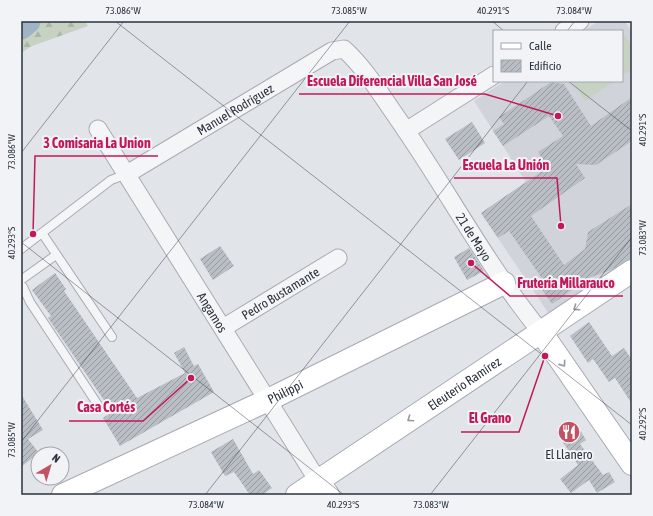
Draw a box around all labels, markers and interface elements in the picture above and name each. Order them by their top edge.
text: 73.086°W [105,5,141,16]
text: 73.085°W [331,5,367,16]
text: 40.291°S [477,5,509,16]
text: 73.084°W [556,5,592,16]
legend [493,30,623,82]
text: Calle [529,39,552,53]
text: Edificio [529,59,562,73]
callout: Escuela Diferencial Villa San José [299,68,485,94]
text: Escuela Diferencial Villa San José [307,73,477,89]
street label: Manuel Rodríguez [194,80,276,138]
text: 40.291°S [637,114,648,146]
callout: 3 Comisaria La Union [35,130,158,156]
text: 73.086°W [6,134,17,170]
text: 3 Comisaria La Union [43,135,151,151]
callout: Escuela La Unión [454,152,557,178]
text: Escuela La Unión [463,157,550,173]
street label: 21 de Mayo [453,210,495,264]
text: 73.083°W [637,220,648,256]
text: 40.293°S [6,227,17,259]
street label: Pedro Bustamante [239,264,322,322]
callout: Frutería Millarauco [510,270,623,296]
text: Frutería Millarauco [517,275,615,291]
street label: Angamos [194,289,231,335]
one-way arrow [573,304,580,311]
street label: Eleuterio Ramírez [425,353,504,413]
one-way arrow [558,360,566,367]
street label: Philippi [265,376,305,407]
callout: Casa Cortés [69,395,143,421]
text: Casa Cortés [77,399,135,415]
callout: El Grano [461,406,519,432]
text: 40.292°S [637,408,648,440]
text: El Grano [469,410,512,426]
one-way arrow [407,415,414,422]
restaurant icon: El Llanero [556,419,582,445]
text: 73.085°W [6,422,17,458]
north arrow [30,446,70,486]
place label: El Llanero [545,447,593,462]
text: N [50,451,62,465]
text: 73.084°W [188,499,224,510]
text: 40.293°S [327,499,359,510]
text: 73.083°W [413,499,449,510]

